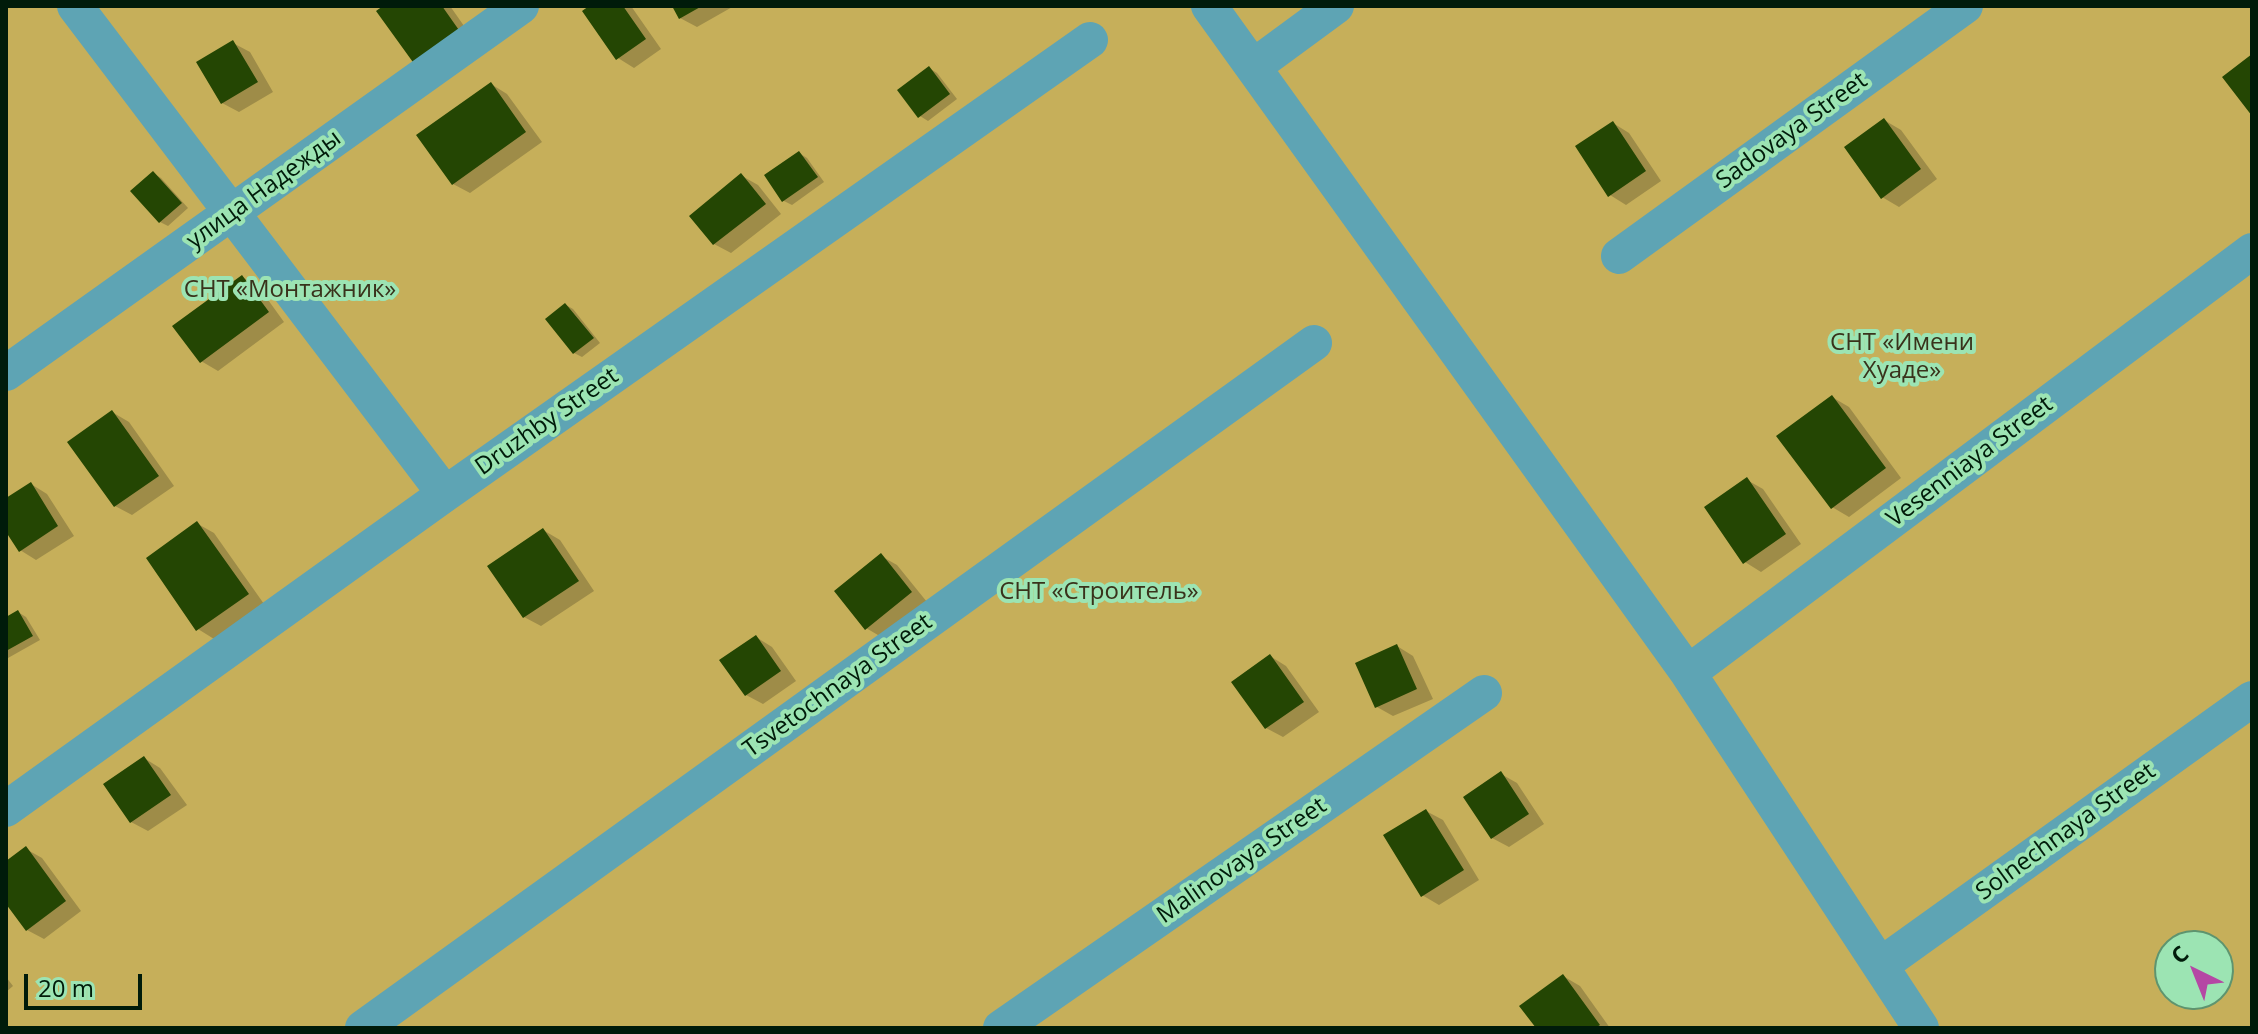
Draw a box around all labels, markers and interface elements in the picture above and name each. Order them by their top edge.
street label: Sadovaya Street [1711,67,1873,195]
street label: улица Надежды [181,124,347,256]
park label: СНТ «Монтажник» [184,276,396,304]
park label: СНТ «Имени Хуаде» [1830,329,1974,385]
street label: Druzhby Street [470,362,624,482]
street label: Vesenniaya Street [1881,390,2059,534]
park label: СНТ «Строитель» [999,578,1199,606]
street label: Tsvetochnaya Street [738,608,938,764]
street label: Solnechnaya Street [1971,757,2161,907]
street label: Malinovaya Street [1152,792,1332,930]
north arrow [2154,930,2234,1010]
text: С [2164,938,2194,970]
scale bar [28,958,146,1008]
text: 20 m [38,971,94,1004]

